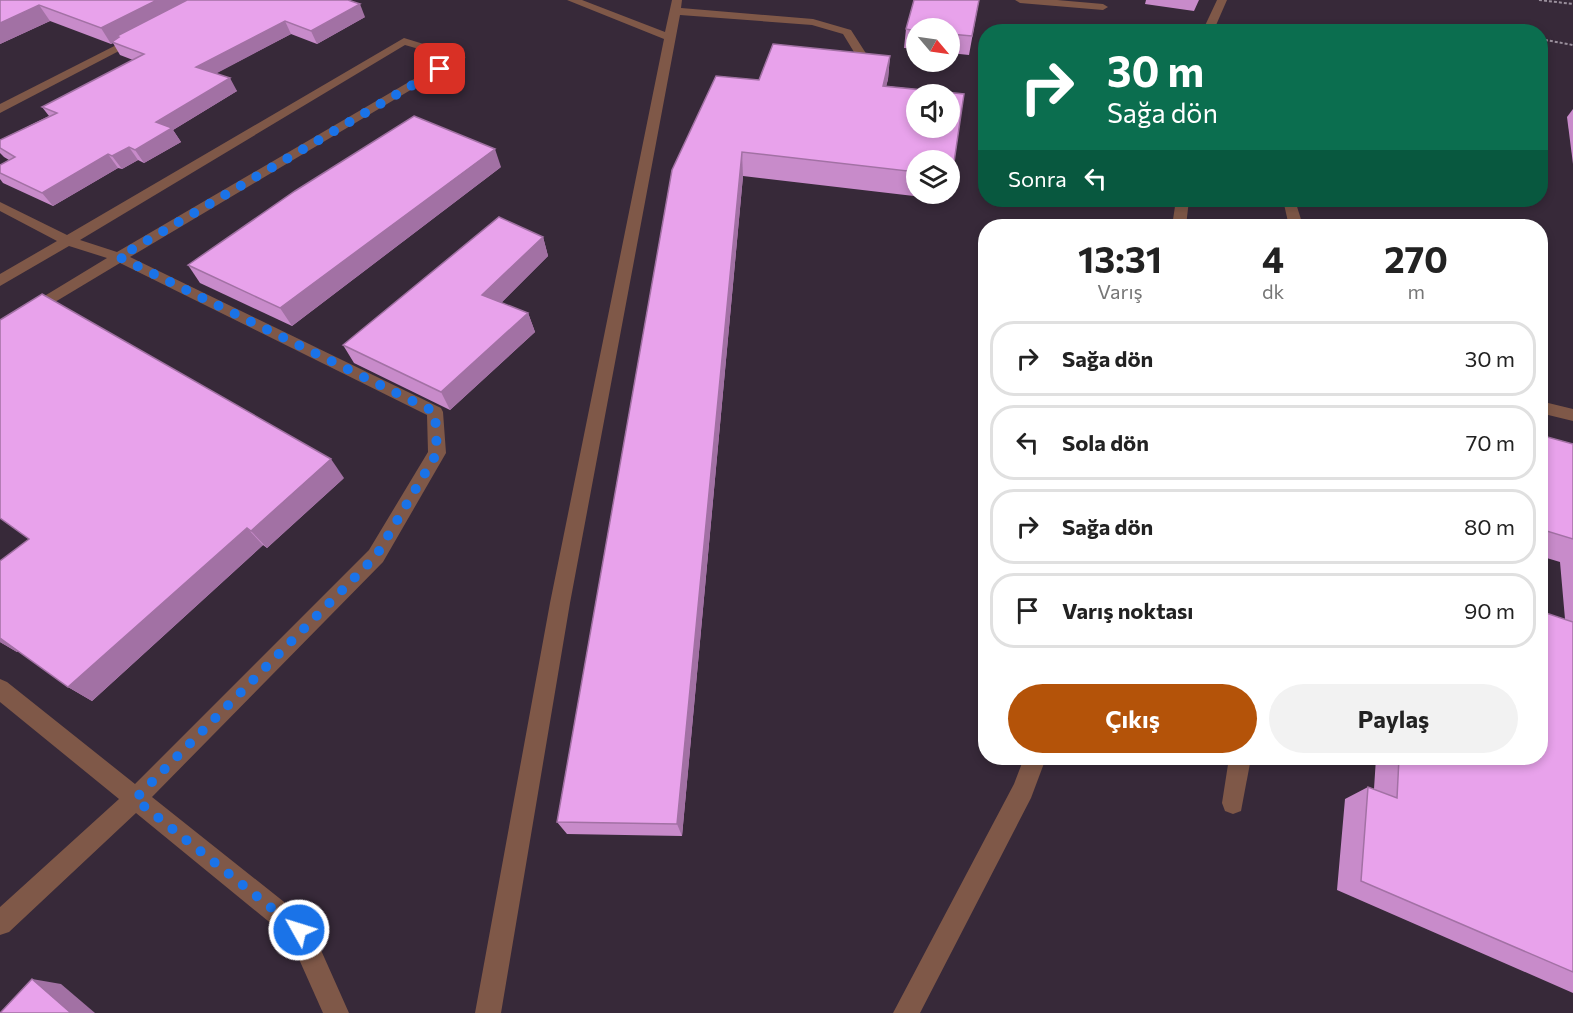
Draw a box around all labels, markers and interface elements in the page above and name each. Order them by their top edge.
north arrow [906,18,960,72]
map controls [906,18,960,204]
pin [414,43,465,94]
text: 30 m [1107,44,1204,96]
icon: right [1008,48,1086,126]
icon: arrive [423,52,456,85]
button: sound [906,84,960,138]
text: Sağa dön [1107,96,1218,129]
button: layers [906,150,960,204]
icon: left [1079,162,1112,195]
text: Sonra [1008,165,1067,192]
text: 13:31 [1078,236,1162,280]
text: 4 [1262,236,1284,280]
text: 270 [1384,236,1448,280]
text: Varış [1097,279,1143,303]
text: dk [1262,279,1284,303]
text: m [1407,279,1425,303]
icon: right [1011,342,1044,375]
text: Sağa dön [1062,345,1153,372]
text: 30 m [1465,345,1515,372]
icon: left [1011,426,1044,459]
text: Sola dön [1062,429,1149,456]
text: 70 m [1466,429,1515,456]
icon: right [1011,510,1044,543]
text: Sağa dön [1062,513,1153,540]
text: 80 m [1464,513,1515,540]
icon: arrive [1011,594,1044,627]
text: Varış noktası [1062,597,1193,624]
text: 90 m [1464,597,1515,624]
button: Çıkış [1008,684,1257,753]
button: Paylaş [1269,684,1518,753]
position arrow [267,898,331,962]

